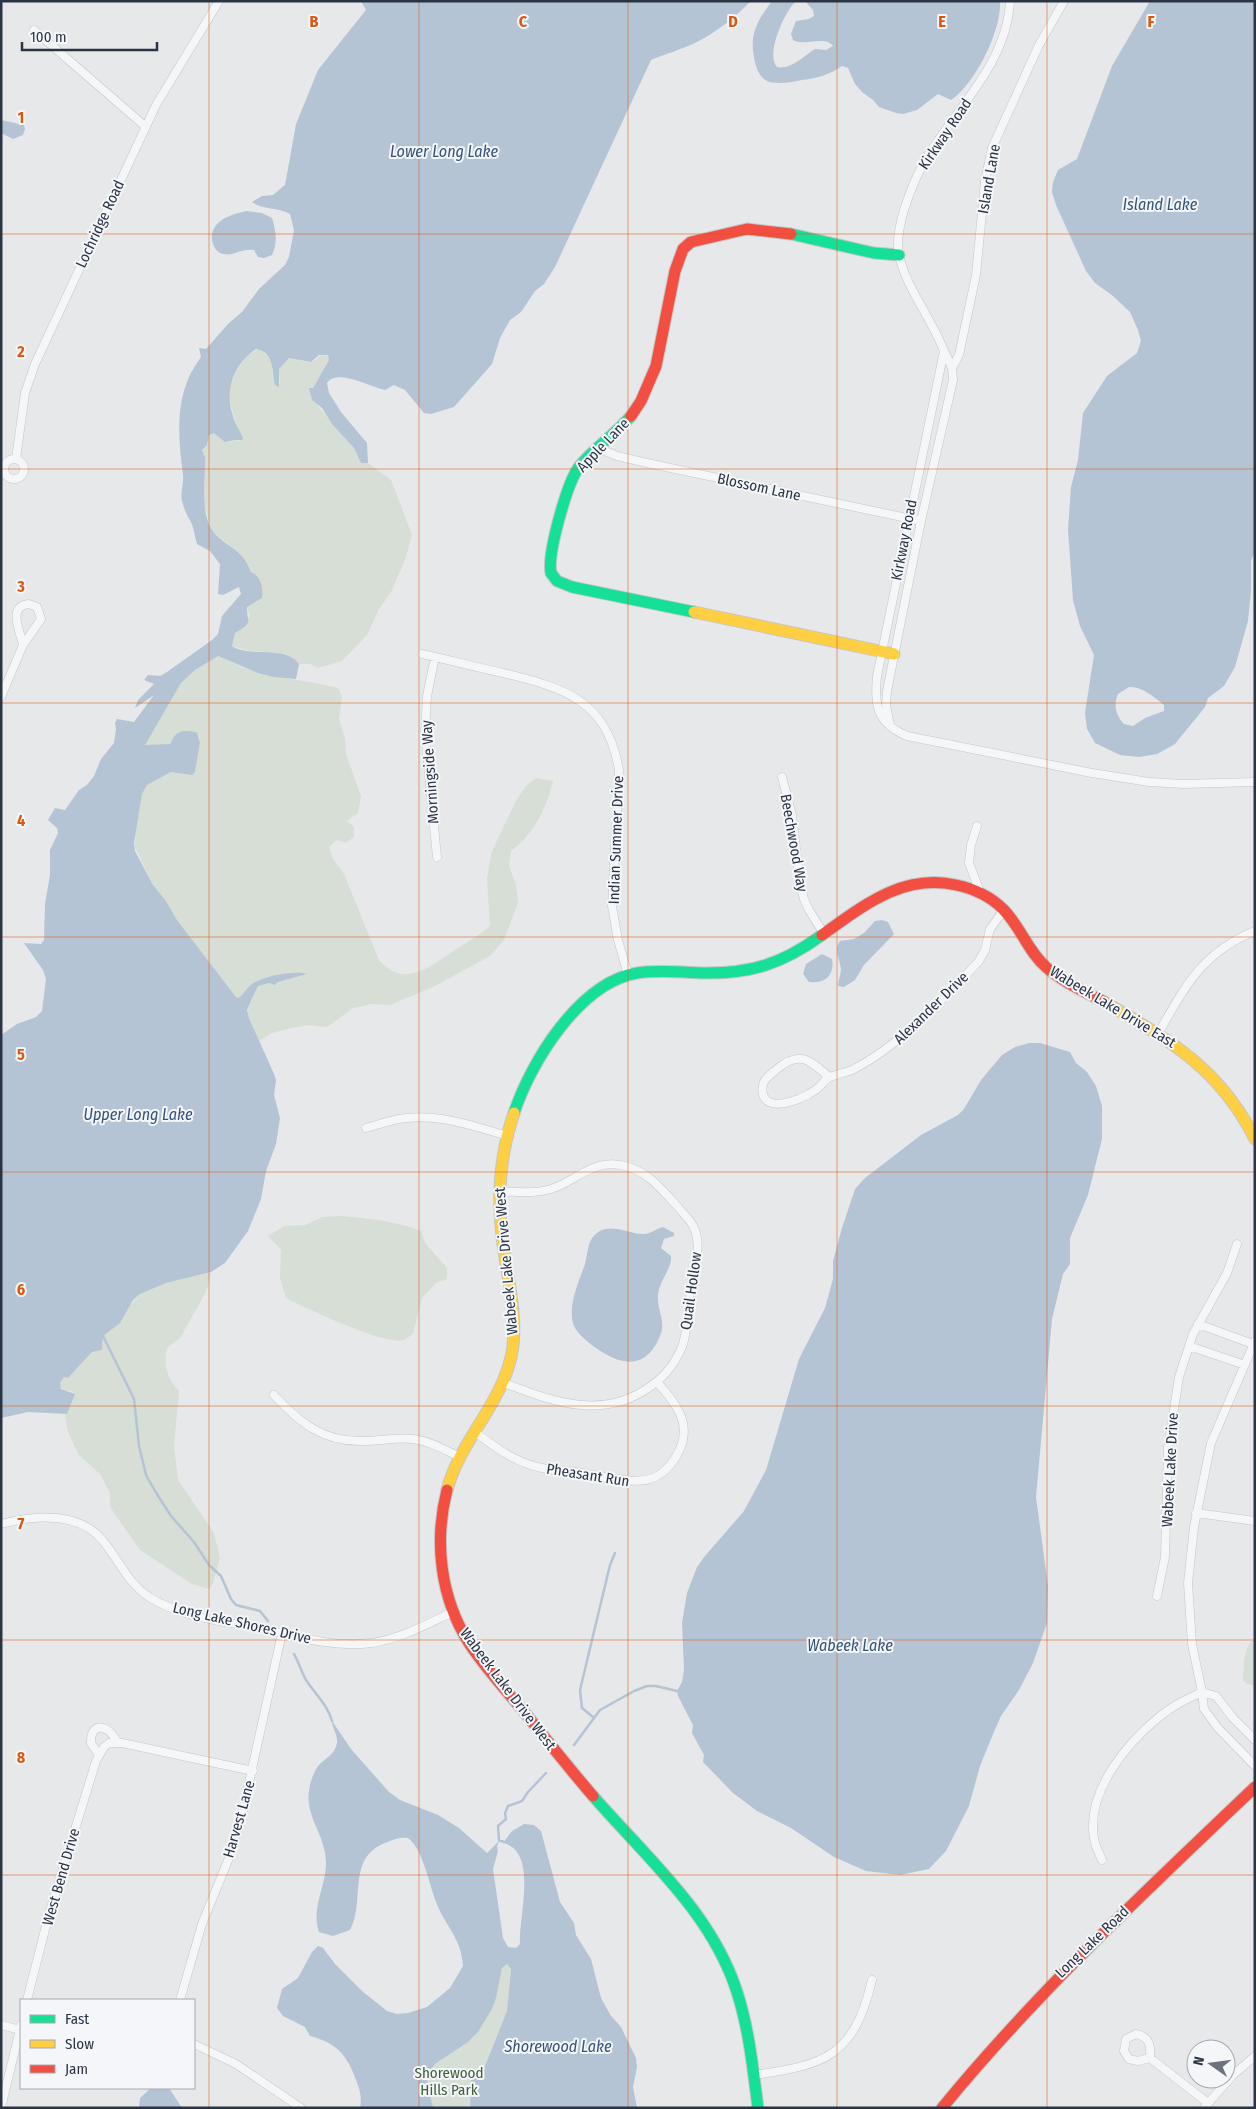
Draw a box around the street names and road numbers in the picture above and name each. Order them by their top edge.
street label: Kirkway Road [915,95,975,173]
street label: Island Lane [974,143,1004,215]
street label: Lochridge Road [72,177,128,271]
street label: Apple Lane [573,414,633,476]
street label: Blossom Lane [716,469,802,505]
street label: Kirkway Road [887,498,921,582]
street label: Morningside Way [417,719,443,825]
street label: Indian Summer Drive [605,775,627,905]
street label: Beechwood Way [777,793,812,894]
street label: Wabeek Lake Drive East [1047,962,1179,1052]
street label: Alexander Drive [890,968,972,1048]
street label: Wabeek Lake Drive West [491,1186,521,1336]
street label: Quail Hollow [677,1251,705,1331]
street label: Wabeek Lake Drive [1158,1412,1182,1528]
street label: Pheasant Run [545,1460,631,1490]
street label: Long Lake Shores Drive [171,1598,313,1648]
street label: Wabeek Lake Drive West [456,1624,560,1754]
street label: Harvest Lane [219,1778,259,1860]
street label: West Bend Drive [39,1826,83,1928]
street label: Long Lake Road [1051,1902,1133,1982]

